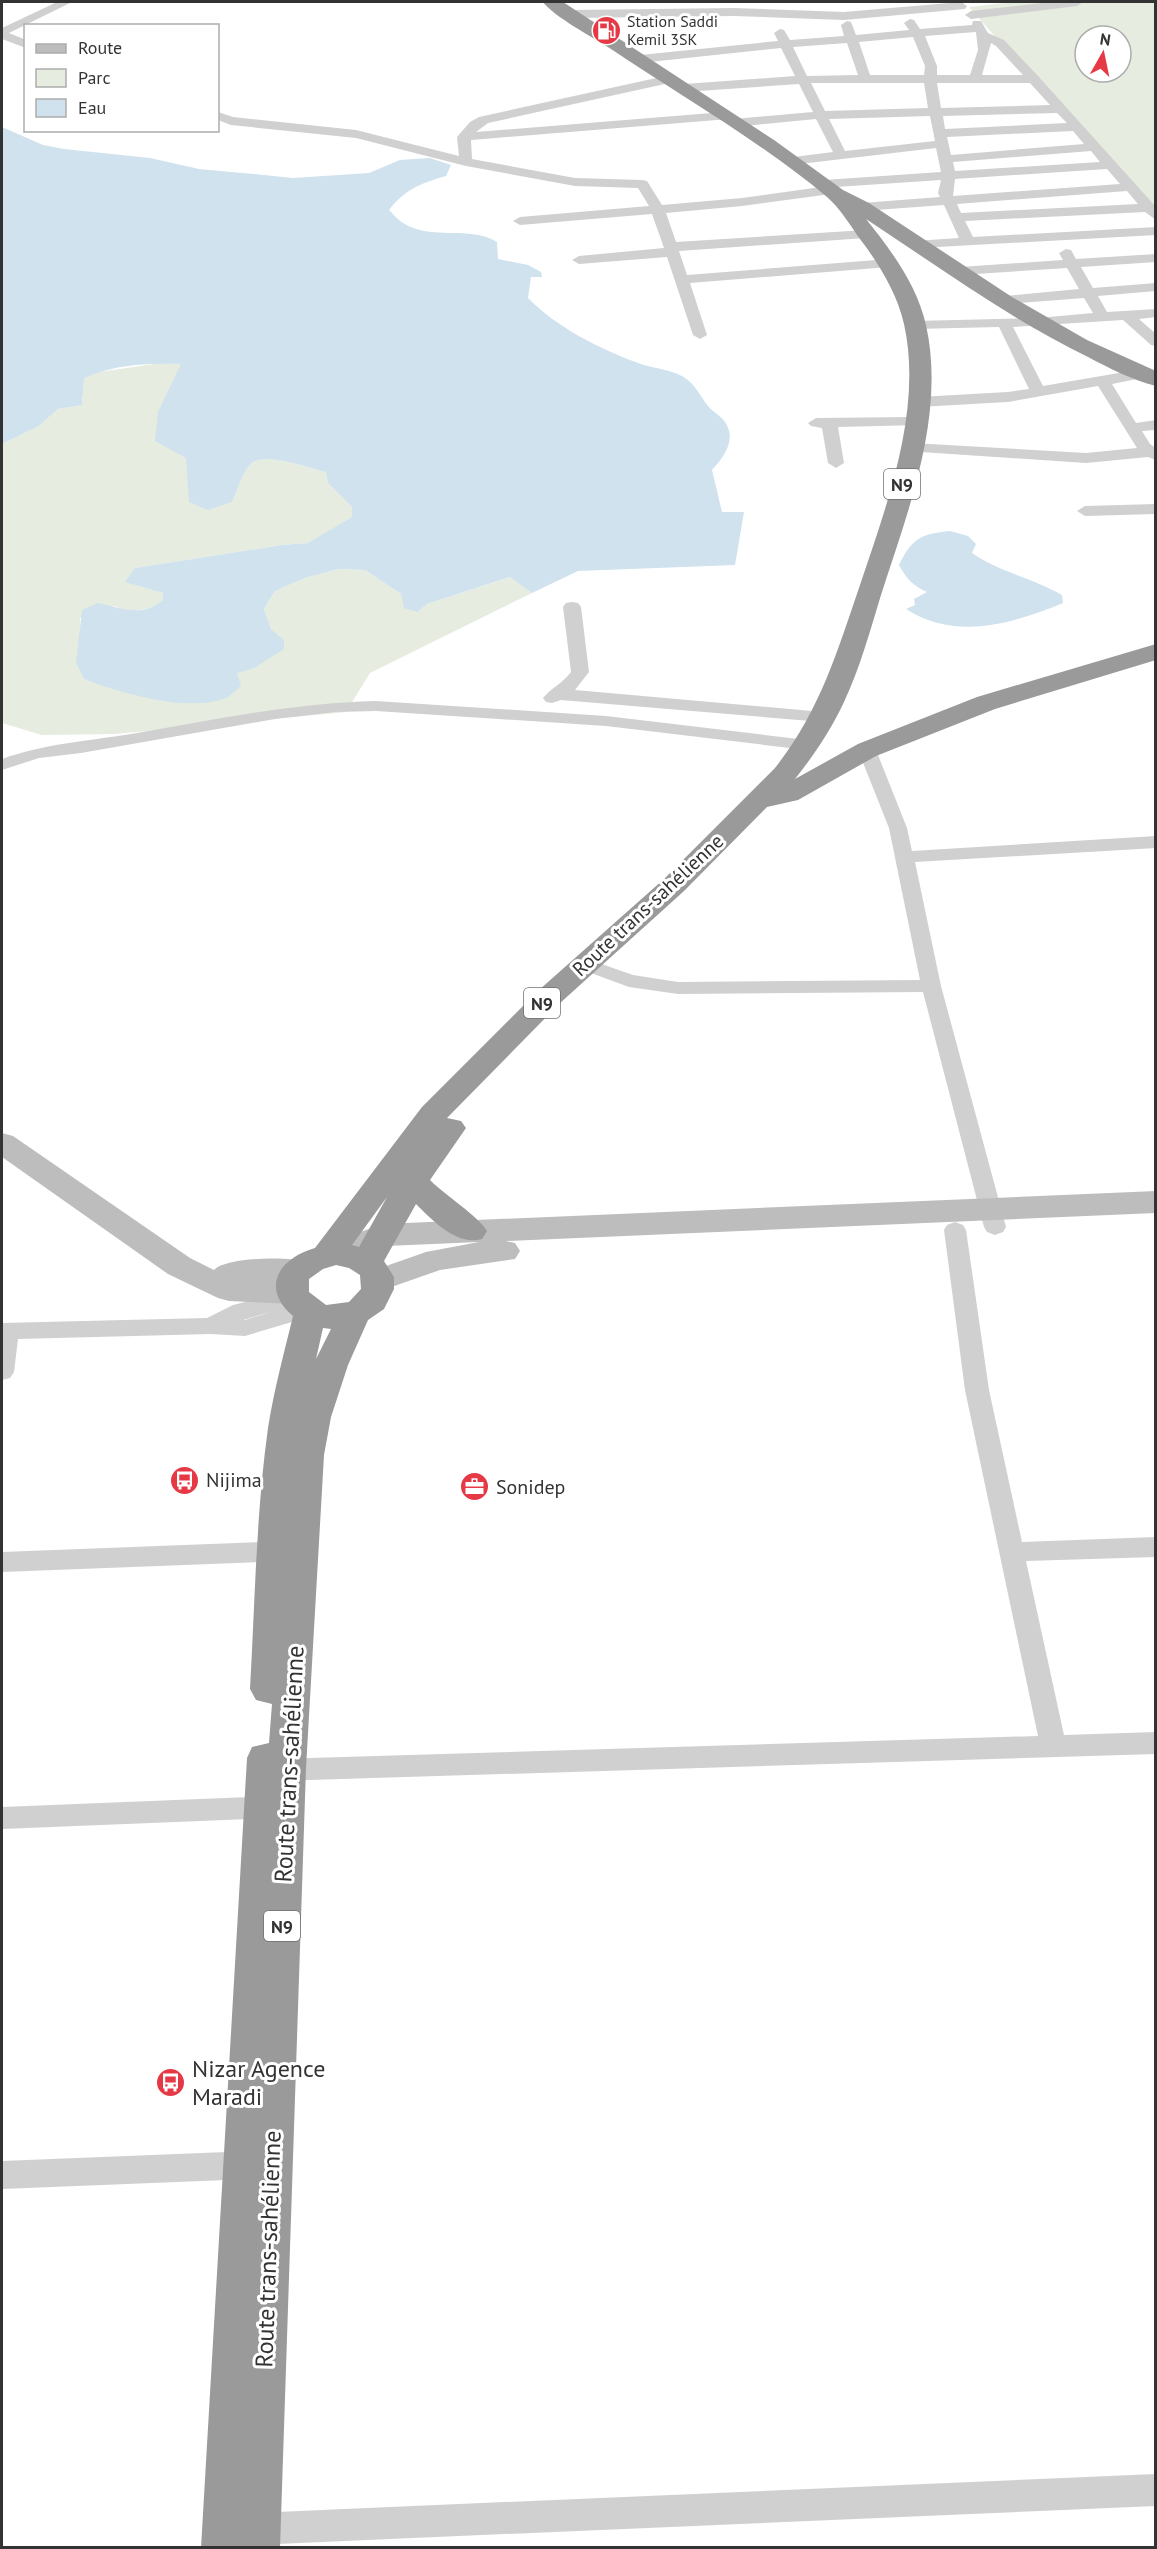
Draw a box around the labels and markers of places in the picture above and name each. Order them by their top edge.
place label: Station Saddi Kemil 3SK [627,11,718,49]
fuel station icon: Station Saddi Kemil 3SK [590,14,622,46]
bus stop icon: Nijima [169,1464,201,1496]
place label: Nijima [206,1467,262,1493]
office icon: Sonidep [459,1471,491,1503]
place label: Sonidep [496,1474,565,1500]
place label: Nizar Agence Maradi [192,2053,325,2112]
bus stop icon: Nizar Agence Maradi [155,2066,187,2098]

